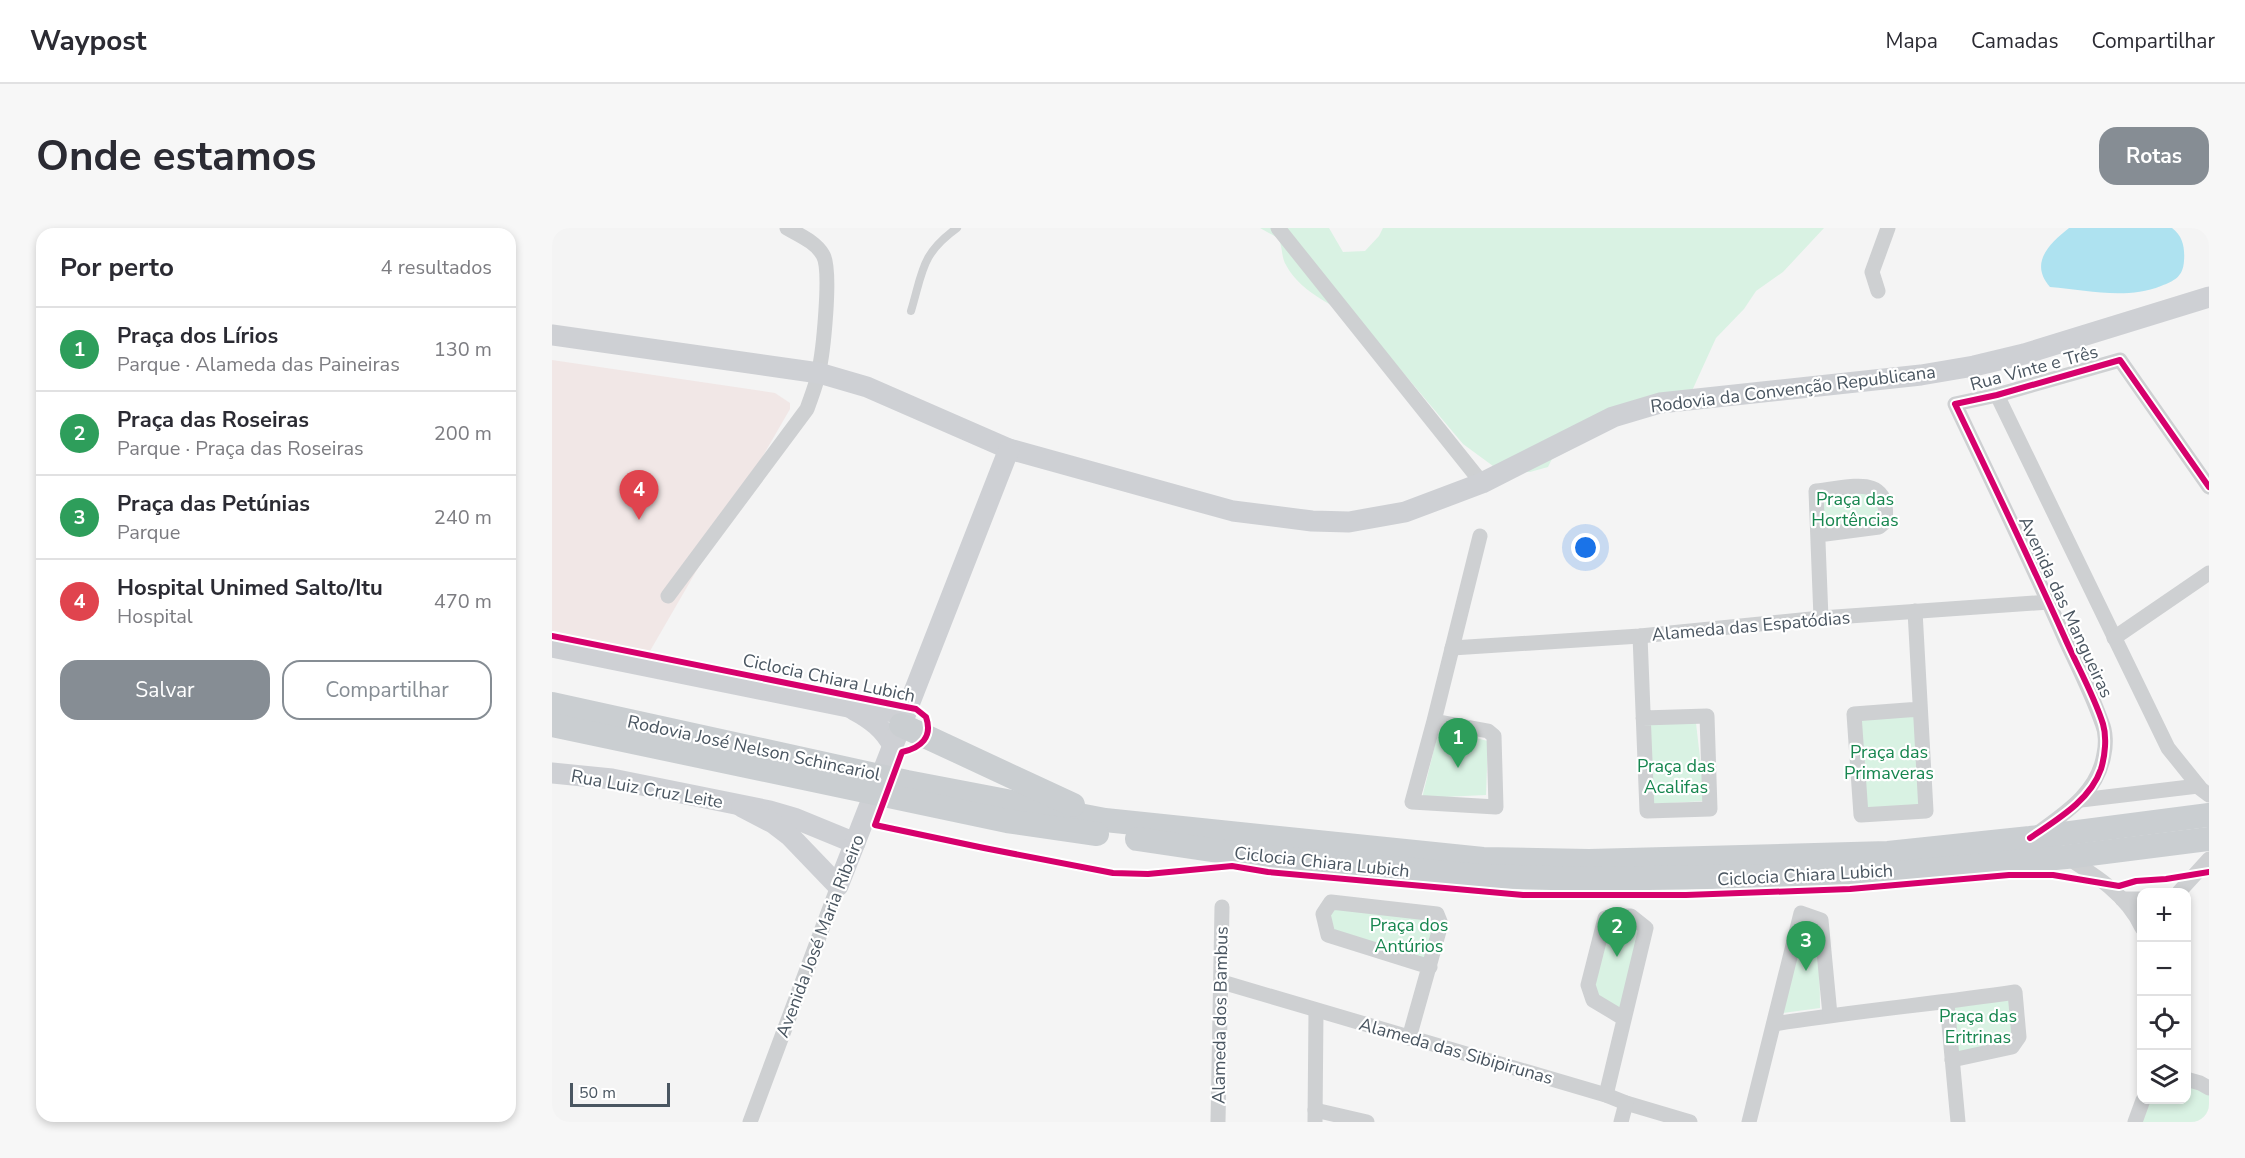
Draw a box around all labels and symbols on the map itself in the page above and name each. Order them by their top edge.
street label: Rua Vinte e Três [1967,339,2101,397]
street label: Rodovia da Convenção Republicana [1649,360,1937,418]
pin: 4 [620,470,658,520]
park label: Praça das Hortências [1811,487,1899,532]
street label: Avenida das Mangueiras [2013,512,2119,702]
your location [1571,533,1600,562]
street label: Alameda das Espatódias [1651,605,1851,647]
street label: Ciclocia Chiara Lubich [740,648,918,708]
street label: Rodovia José Nelson Schincariol [625,709,883,787]
pin: 1 [1438,718,1478,768]
park label: Praça das Primaveras [1844,740,1934,785]
park label: Praça das Acalifas [1637,754,1715,799]
street label: Rua Luiz Cruz Leite [569,764,725,814]
street label: Avenida José Maria Ribeiro [770,831,870,1041]
street label: Ciclocia Chiara Lubich [1233,841,1411,883]
street label: Ciclocia Chiara Lubich [1716,858,1894,892]
pin: 2 [1598,908,1636,957]
park label: Praça dos Antúrios [1370,913,1448,958]
pin: 3 [1786,922,1826,971]
street label: Alameda dos Bambus [1206,926,1234,1104]
park label: Praça das Eritrinas [1939,1004,2017,1049]
street label: Alameda das Sibipirunas [1356,1012,1556,1090]
scale bar [570,1080,670,1108]

